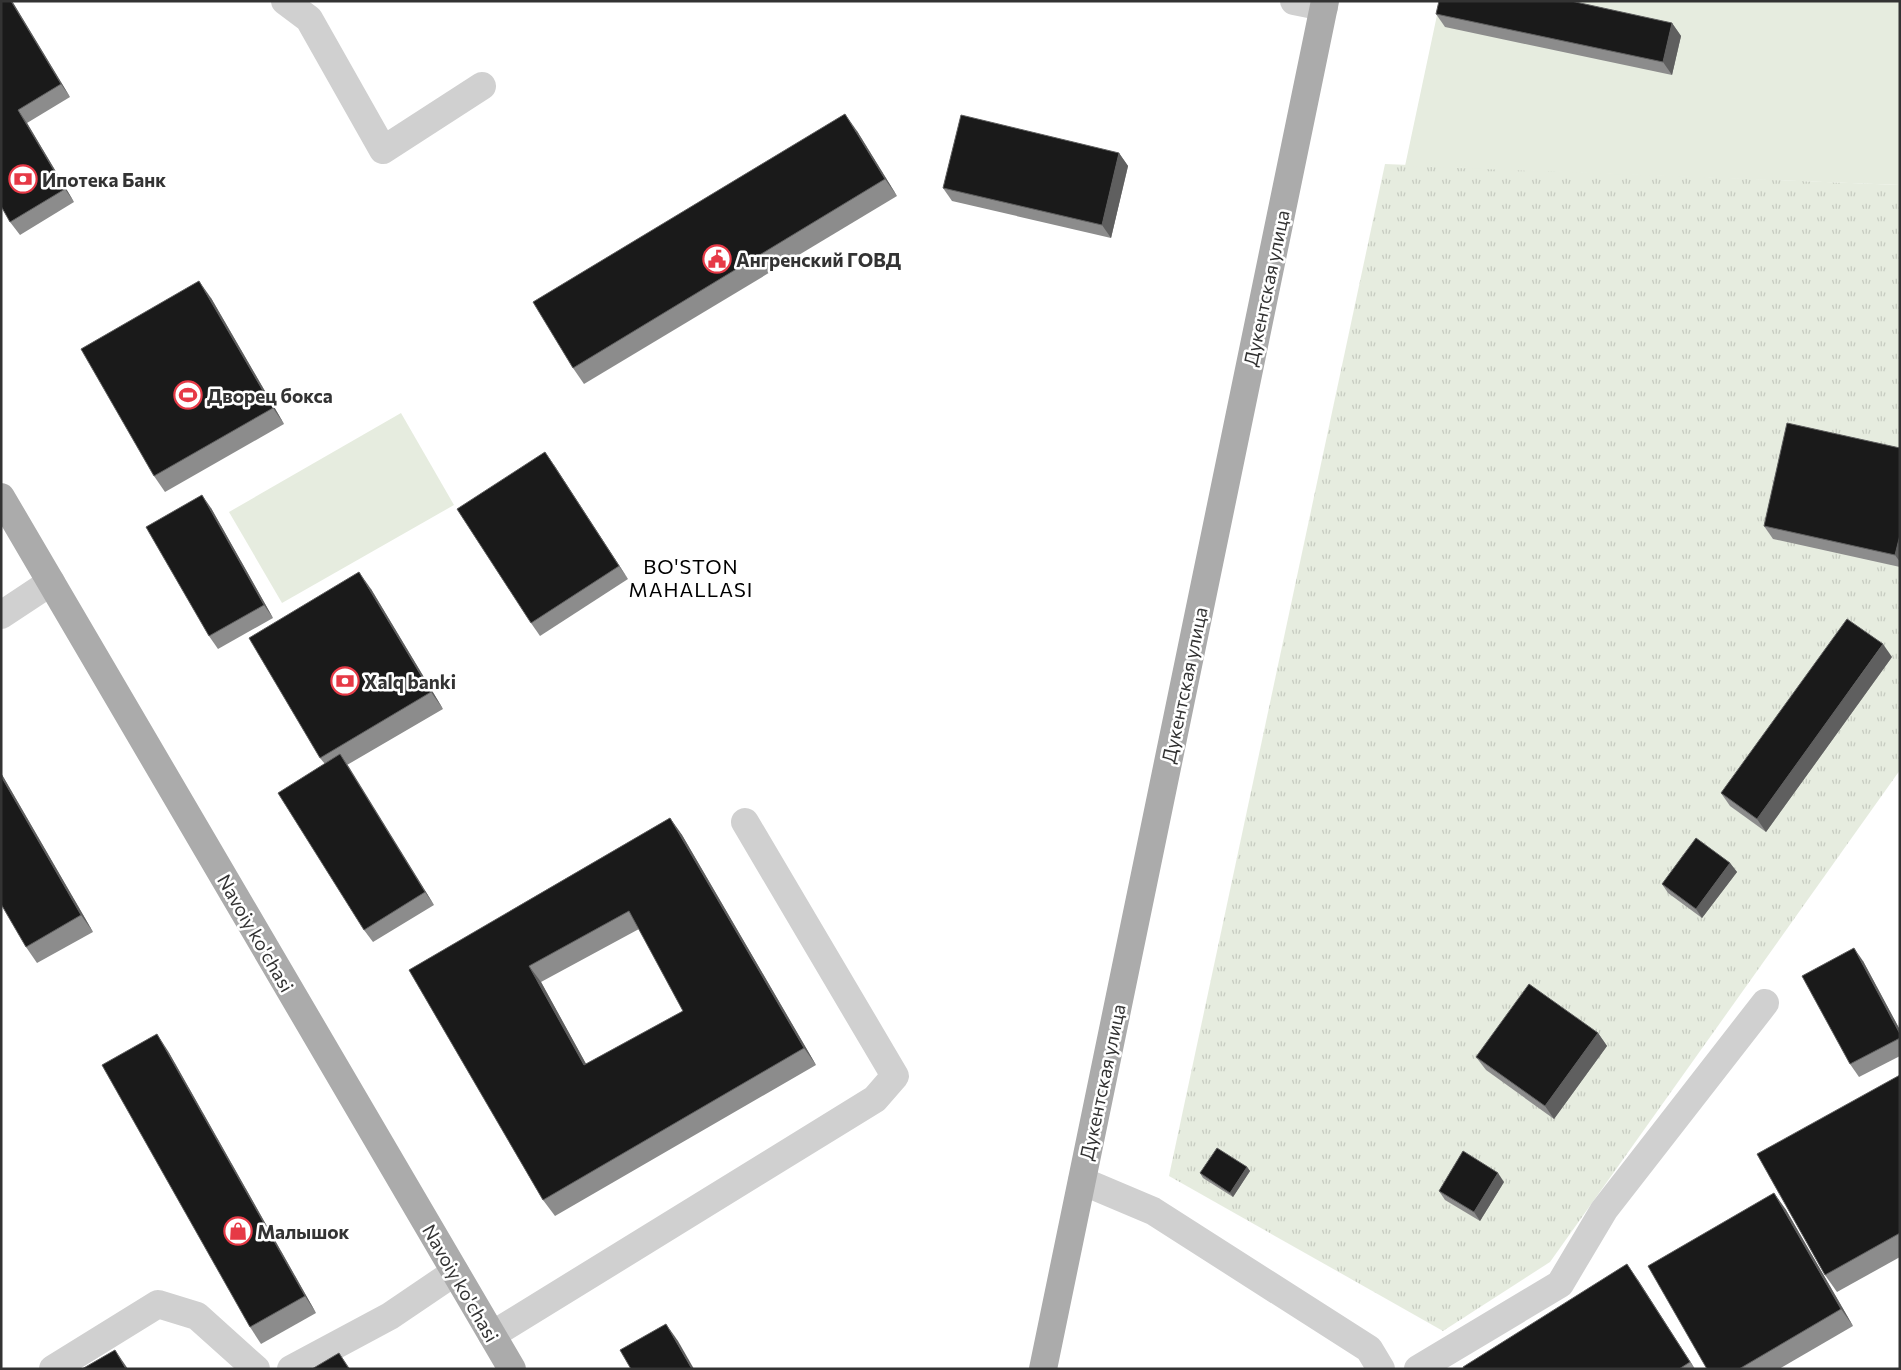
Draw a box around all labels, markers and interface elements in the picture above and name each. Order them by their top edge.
bank icon: Ипотека Банк [8,164,38,194]
place label: Ипотека Банк [42,168,166,191]
street label: Дукентская улица [1238,208,1294,368]
public building icon: Ангpенский ГОВД [702,244,732,274]
place label: Ангpенский ГОВД [736,248,901,271]
sports icon: Дворец бокса [173,380,203,410]
place label: Дворец бокса [207,384,333,407]
district label: BO'STON MAHALLASI [629,554,753,601]
street label: Дукентская улица [1156,605,1212,765]
bank icon: Xalq banki [330,666,360,696]
place label: Xalq banki [364,670,456,693]
street label: Navoiy ko'chasi [213,870,299,996]
street label: Дукентская улица [1074,1002,1130,1162]
shop icon: Малышок [223,1216,253,1246]
place label: Малышок [257,1220,350,1243]
street label: Navoiy ko'chasi [418,1220,504,1346]

